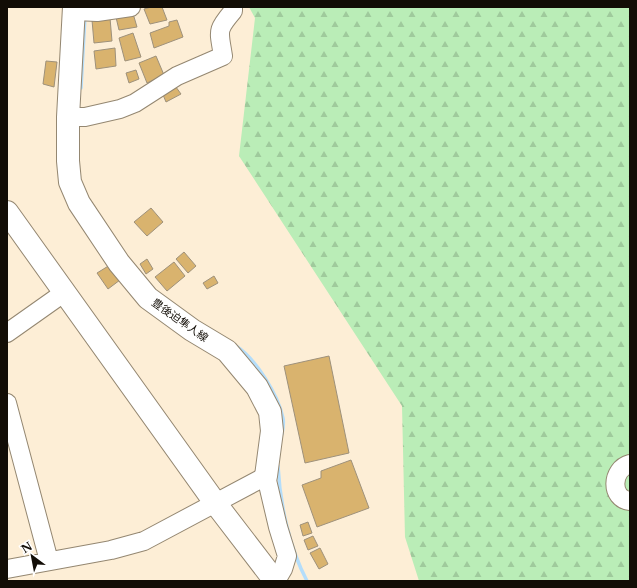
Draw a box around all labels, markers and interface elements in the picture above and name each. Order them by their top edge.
street label: 豊後迫隼人線 [149,295,211,345]
north arrow [12,536,52,576]
text: N [19,538,35,556]

